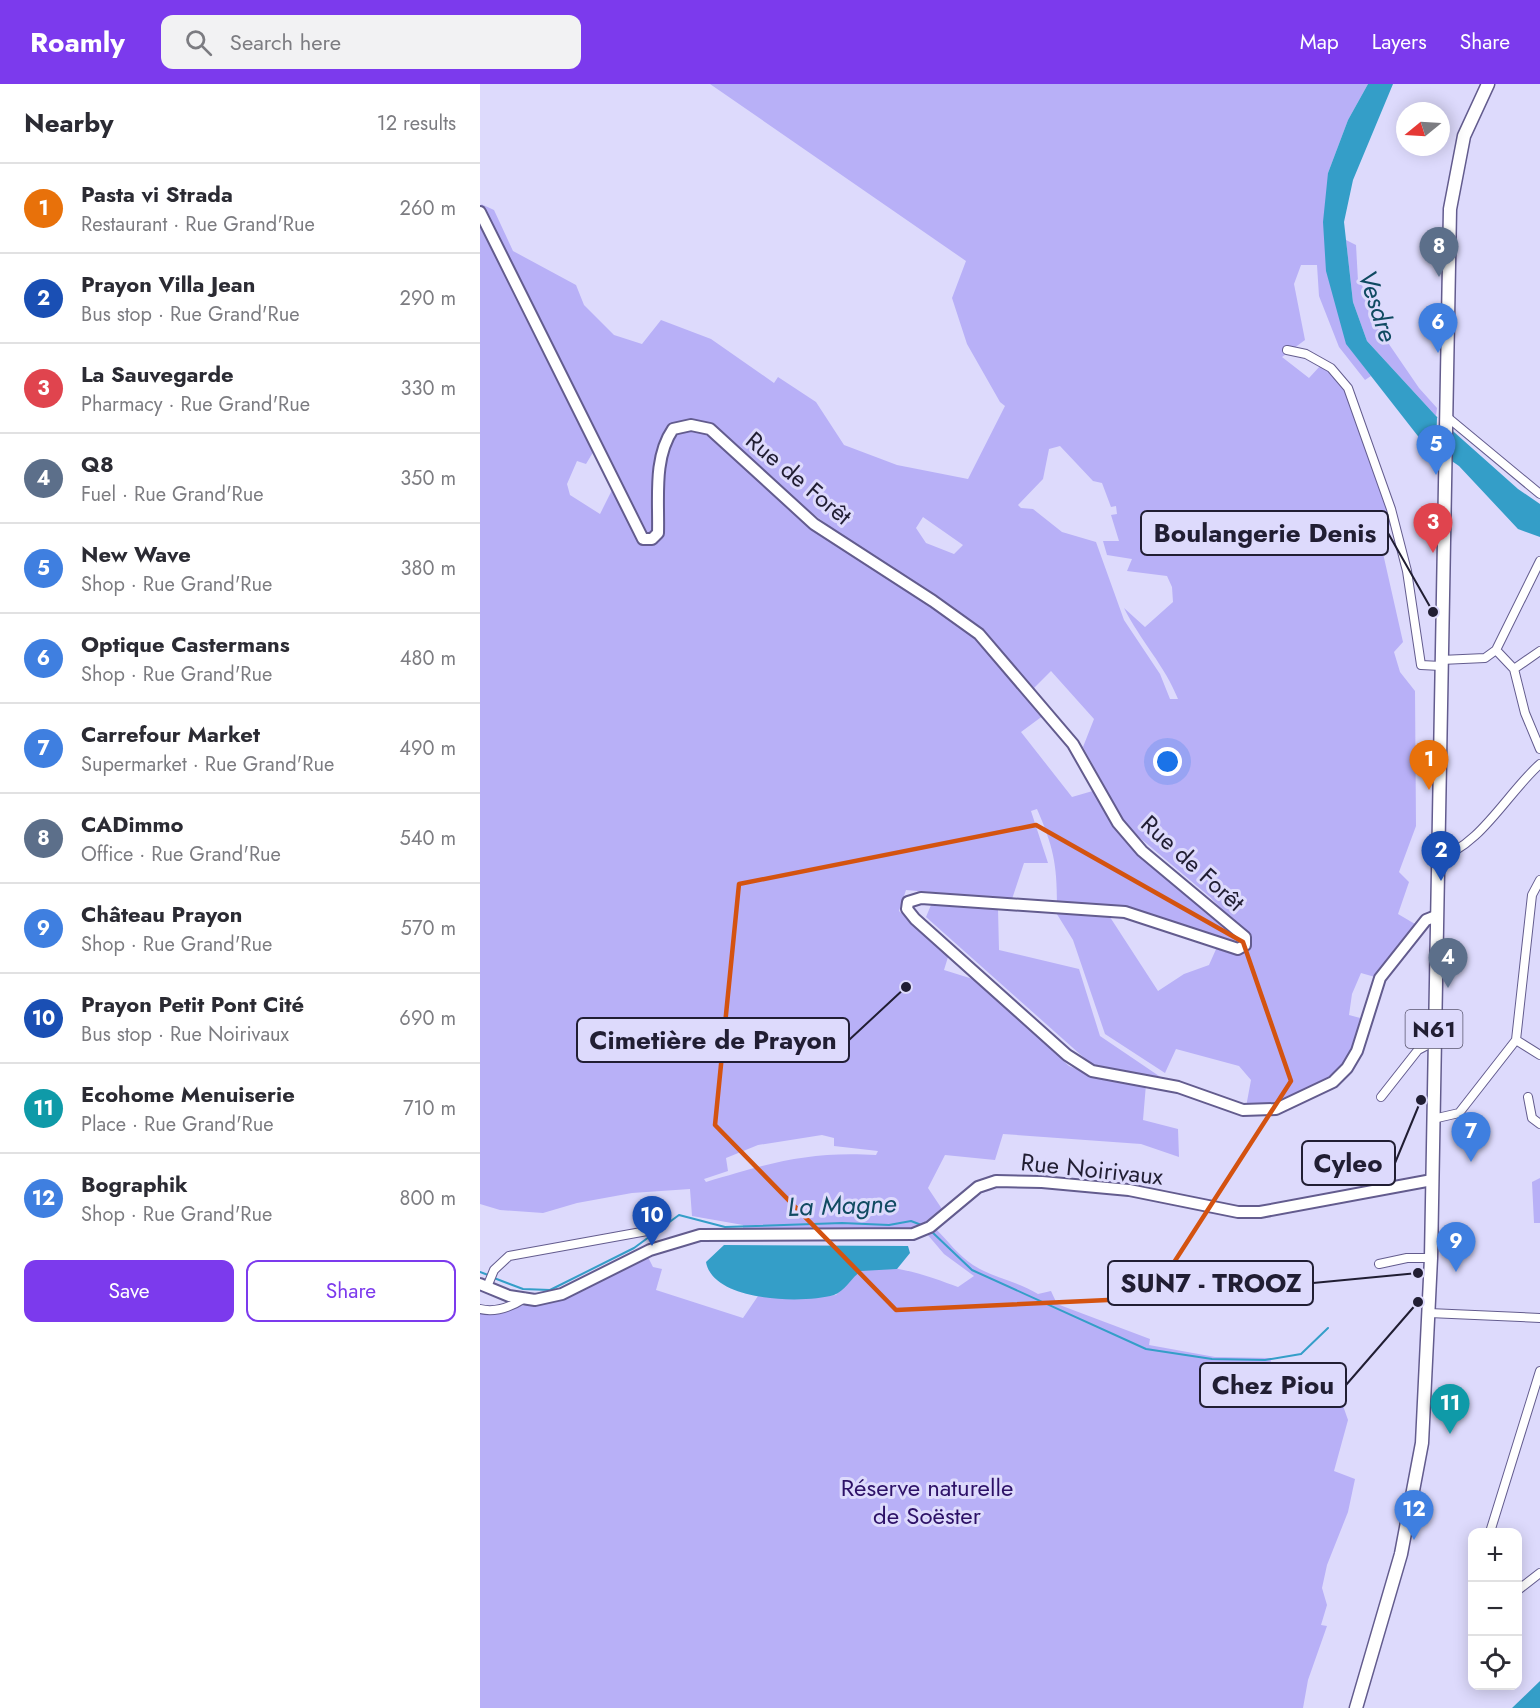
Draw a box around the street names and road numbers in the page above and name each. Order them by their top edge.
street label: Rue de Forêt [738,423,860,533]
street label: Rue de Forêt [1133,807,1253,919]
road number: N61 [1406,1010,1462,1048]
street label: Rue Noirivaux [1019,1144,1166,1194]

